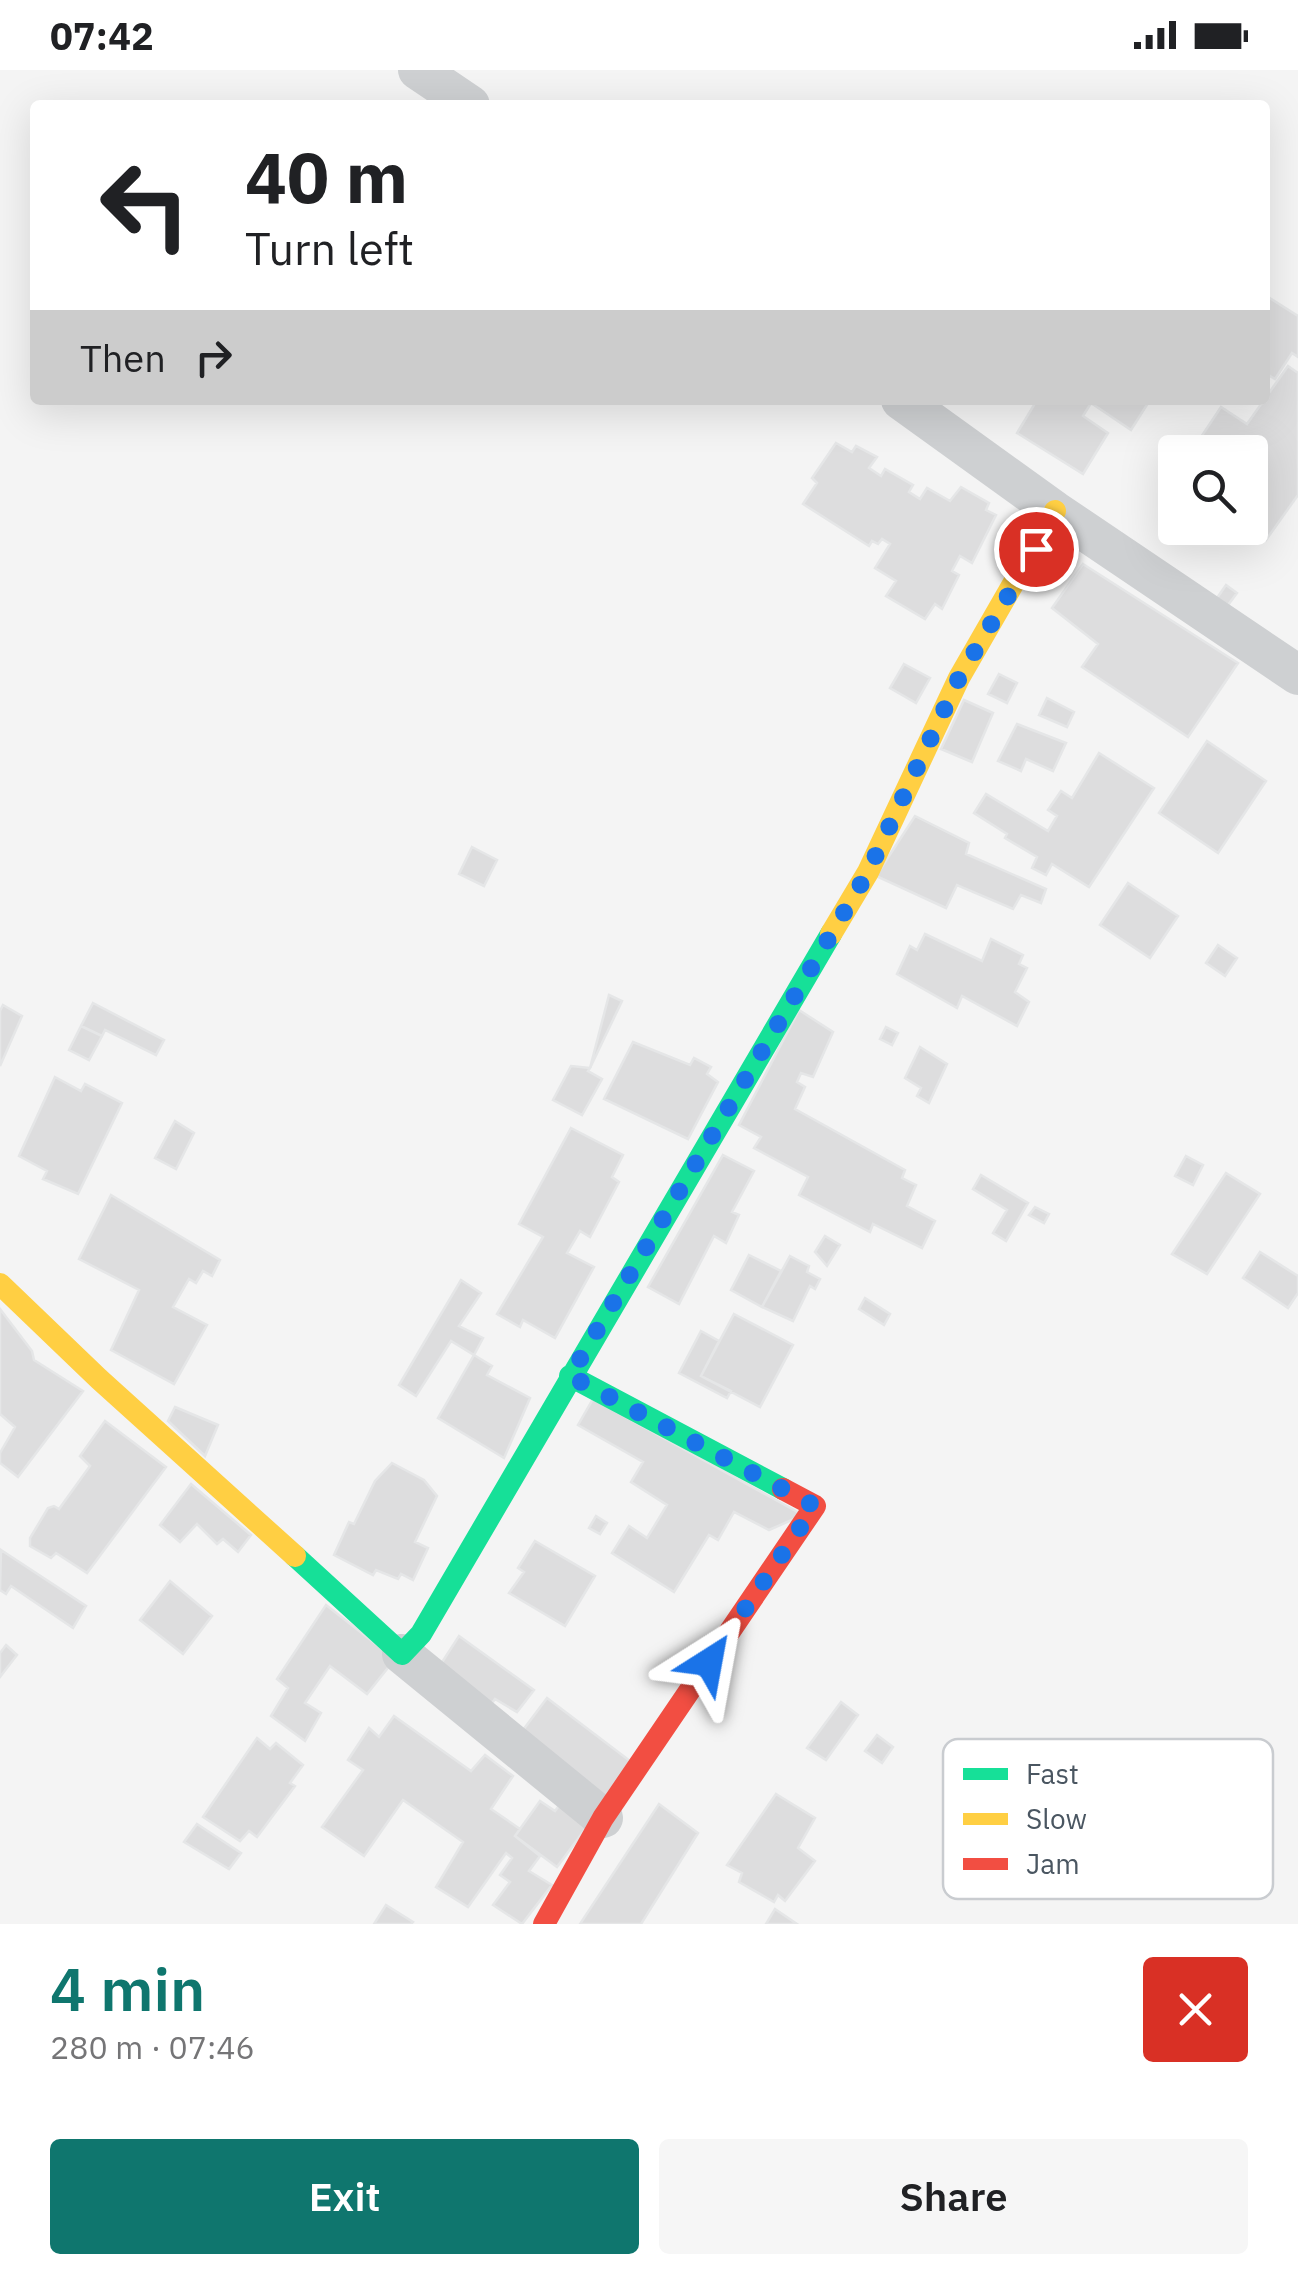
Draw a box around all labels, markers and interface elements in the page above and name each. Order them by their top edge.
text: 07:42 [50,11,154,60]
text: 40 m [245,131,408,222]
icon: left [80,140,210,270]
text: Turn left [245,219,414,277]
icon: right [186,330,241,385]
text: Then [80,333,166,382]
map controls [1158,435,1268,545]
button: search [1158,435,1268,545]
pin [994,507,1079,592]
icon: arrive [1009,522,1064,577]
position arrow [657,1610,761,1714]
legend [943,1739,1273,1899]
text: Fast [1026,1755,1079,1792]
text: Slow [1026,1800,1087,1837]
text: Jam [1026,1845,1080,1882]
text: 4 min [50,1949,205,2028]
button: close [1143,1957,1248,2062]
text: 280 m · 07:46 [50,2026,255,2068]
button: Exit [50,2139,639,2254]
button: Share [659,2139,1248,2254]

